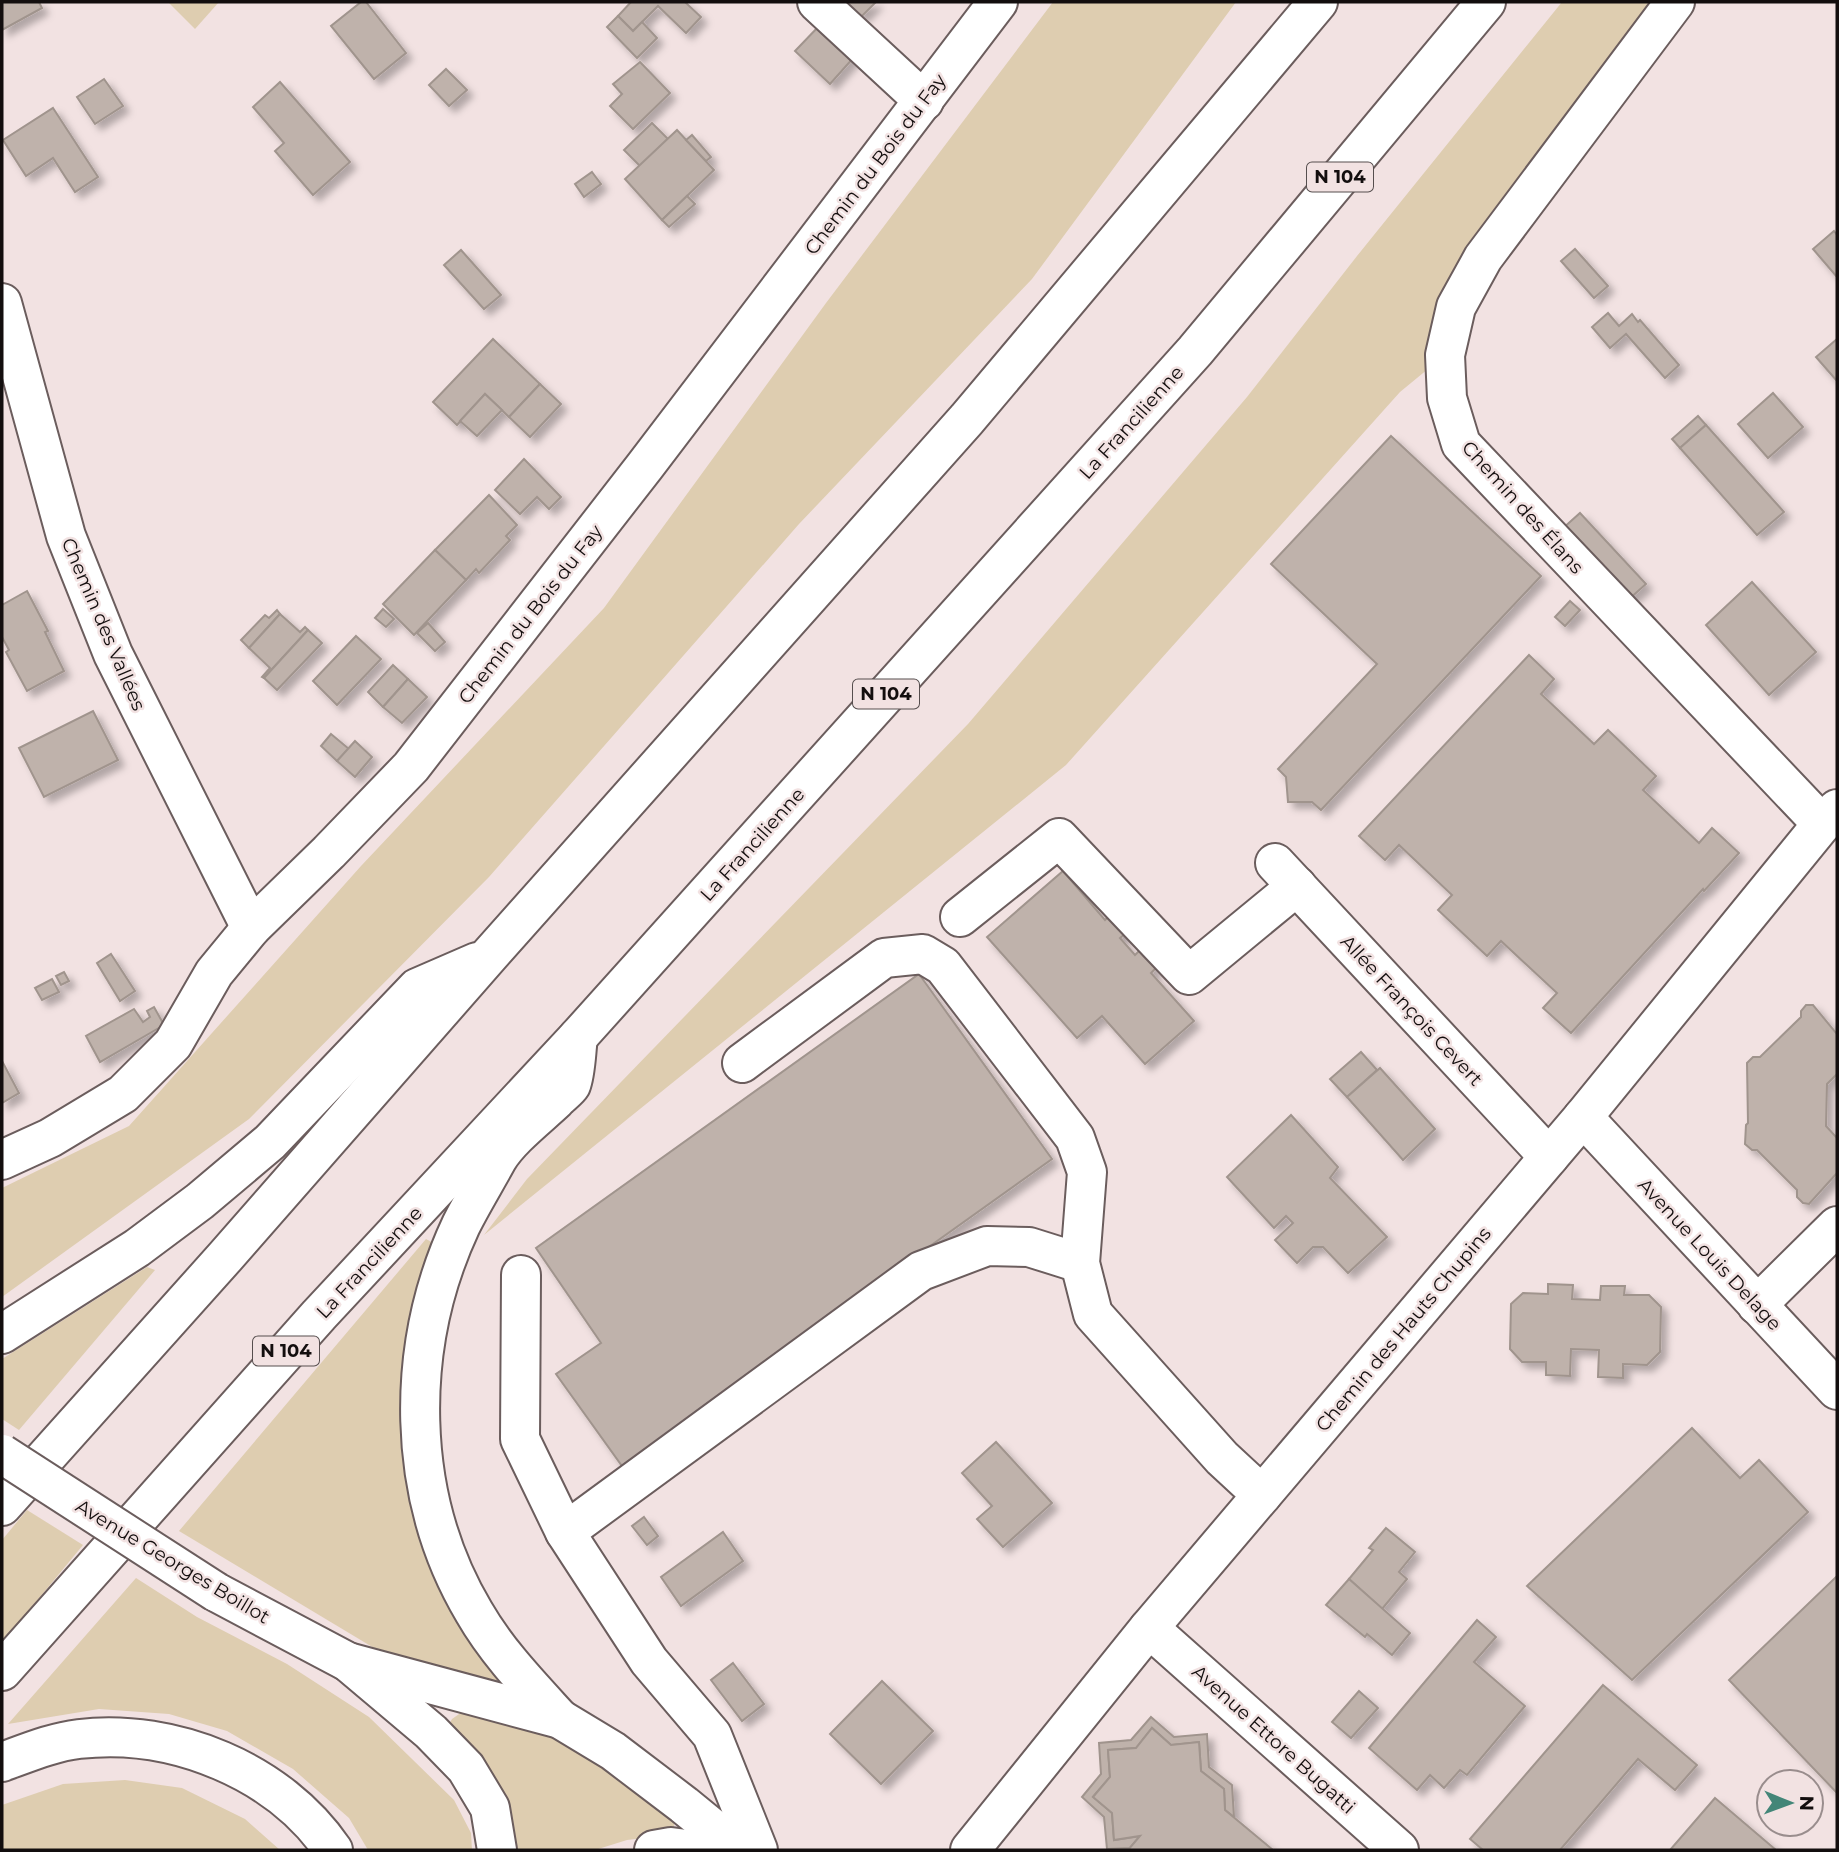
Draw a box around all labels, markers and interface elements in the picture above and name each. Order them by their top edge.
street label: Chemin du Bois du Fay [800,69,951,259]
road number: N 104 [1307,162,1373,192]
street label: La Francilienne [1074,361,1188,484]
street label: Chemin des Élans [1457,436,1588,578]
street label: Chemin du Bois du Fay [453,520,608,708]
street label: Chemin des Vallées [57,534,150,714]
road number: N 104 [853,680,919,708]
street label: La Francilienne [695,783,809,906]
street label: Allée François Cevert [1336,930,1488,1091]
street label: Avenue Louis Delage [1633,1173,1786,1335]
street label: La Francilienne [312,1202,427,1323]
street label: Chemin des Hauts Chupins [1311,1222,1496,1436]
road number: N 104 [253,1336,319,1366]
street label: Avenue Georges Boillot [72,1494,274,1629]
street label: Avenue Ettore Bugatti [1187,1660,1360,1819]
north arrow [1755,1768,1825,1838]
text: N [1795,1795,1818,1811]

